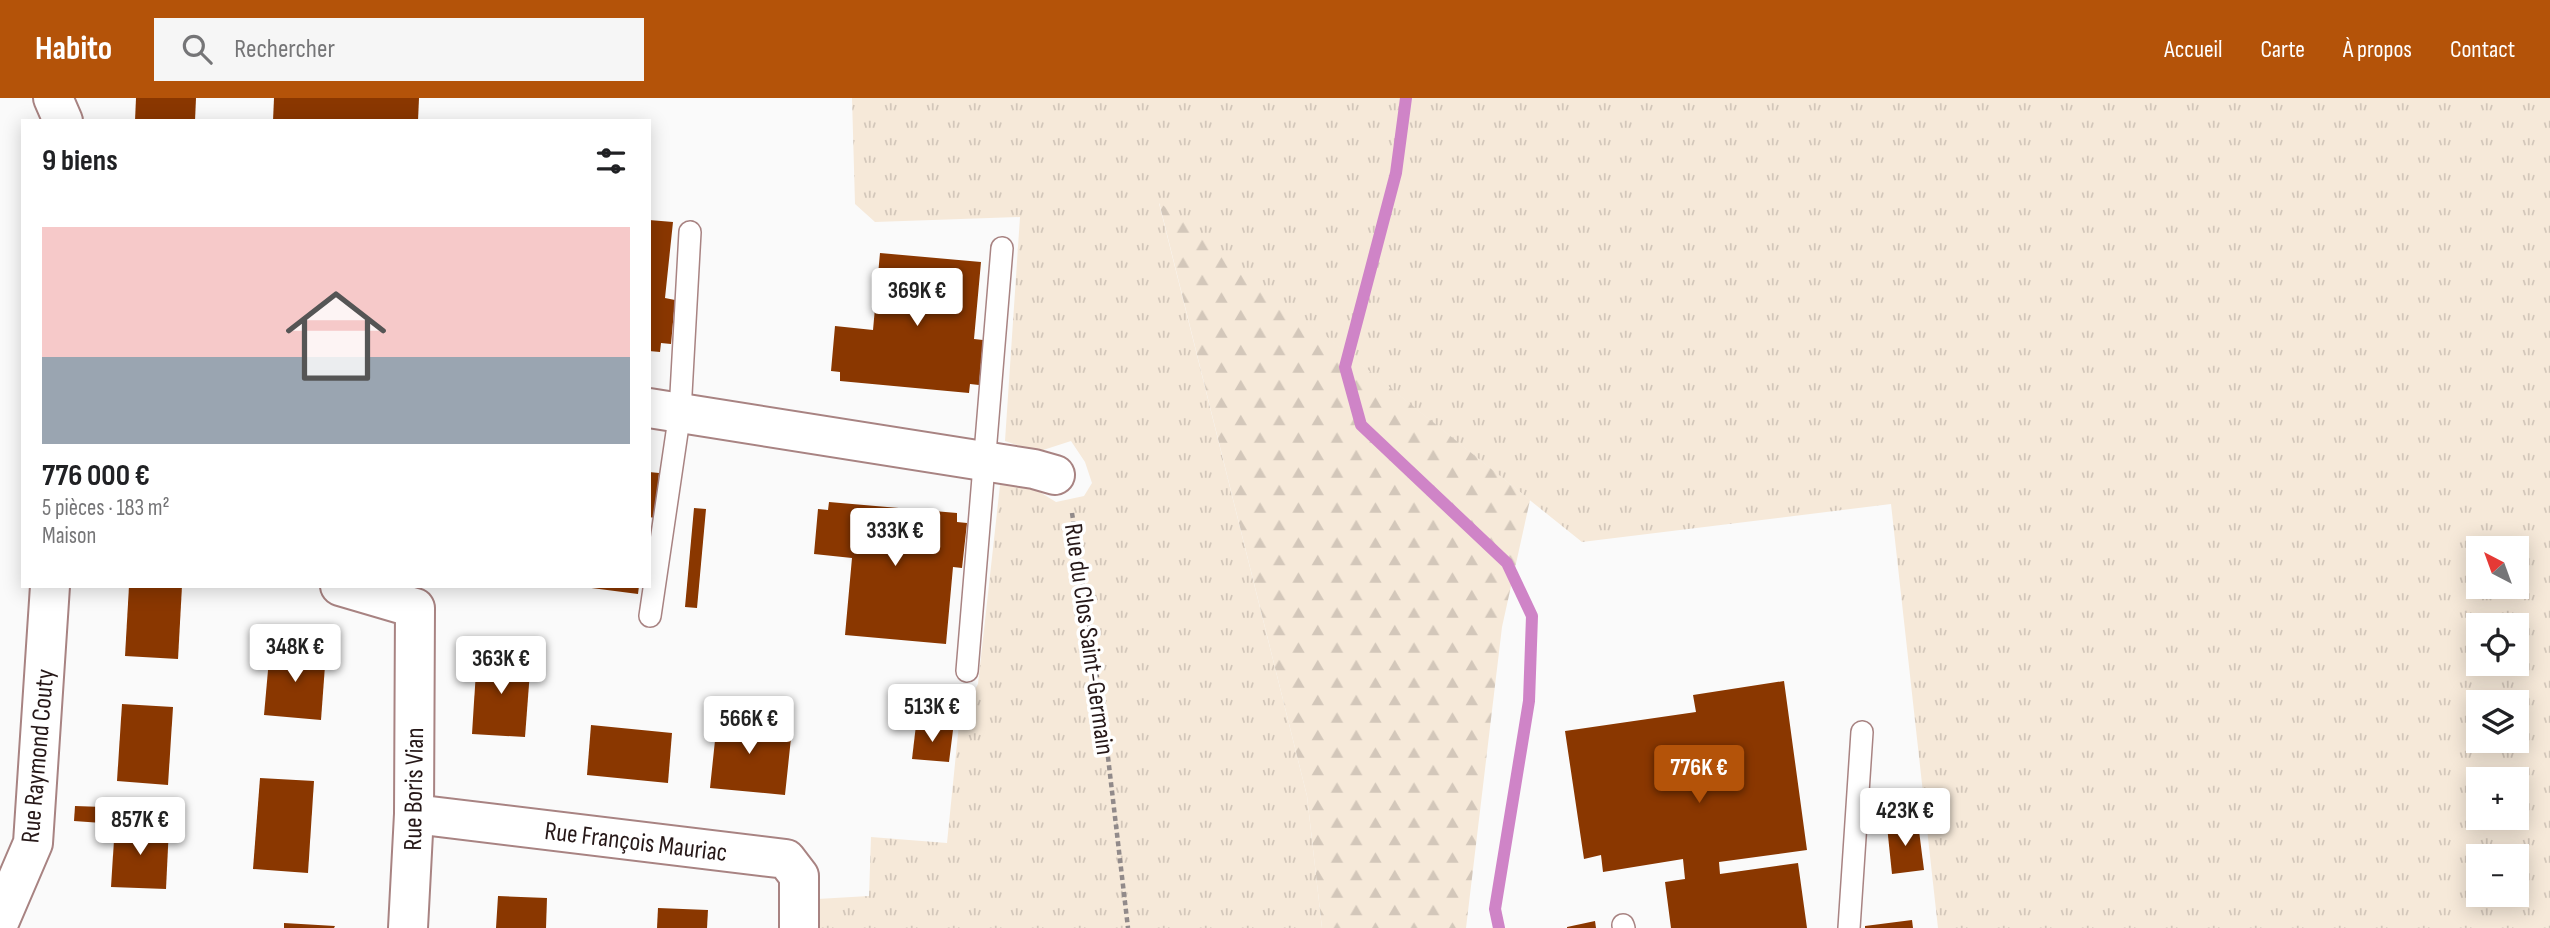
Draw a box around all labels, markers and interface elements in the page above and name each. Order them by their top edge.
search box [154,18,644,81]
text: Habito [35,29,112,69]
icon: search [178,30,216,68]
text: Rechercher [234,34,335,65]
text: Accueil [2164,35,2223,64]
text: Carte [2261,35,2305,64]
text: À propos [2343,35,2412,64]
text: Contact [2450,35,2515,64]
icon: filters [592,142,630,180]
text: 9 biens [42,143,118,179]
pin: 369K € [860,268,974,328]
icon: home [273,273,399,399]
text: 369K € [888,277,946,305]
text: 776 000 € [42,458,150,494]
text: 5 pièces · 183 m² [42,494,170,522]
pin: 333K € [838,508,952,568]
text: 333K € [866,517,924,545]
street label: Rue du Clos Saint-Germain [1057,521,1120,757]
text: Maison [42,522,96,550]
north arrow [2466,536,2529,598]
map controls [2466,536,2529,907]
button: locate [2466,613,2529,676]
pin: 348K € [238,624,352,684]
text: 348K € [266,633,324,661]
pin: 363K € [444,636,558,696]
text: 363K € [472,645,530,673]
street label: Rue Raymond Couty [15,668,62,844]
pin: 513K € [875,684,989,744]
button: layers [2466,690,2529,753]
text: 513K € [904,693,960,721]
pin: 566K € [692,696,806,756]
text: 566K € [720,705,778,733]
street label: Rue Boris Vian [398,727,431,851]
pin: 776K € [1642,746,1756,805]
text: 776K € [1670,754,1728,782]
button: + [2466,767,2529,830]
pin: 423K € [1848,788,1962,848]
text: 423K € [1876,797,1934,825]
pin: 857K € [83,798,197,857]
text: 857K € [111,806,169,834]
street label: Rue François Mauriac [543,816,729,869]
button: − [2466,844,2529,907]

